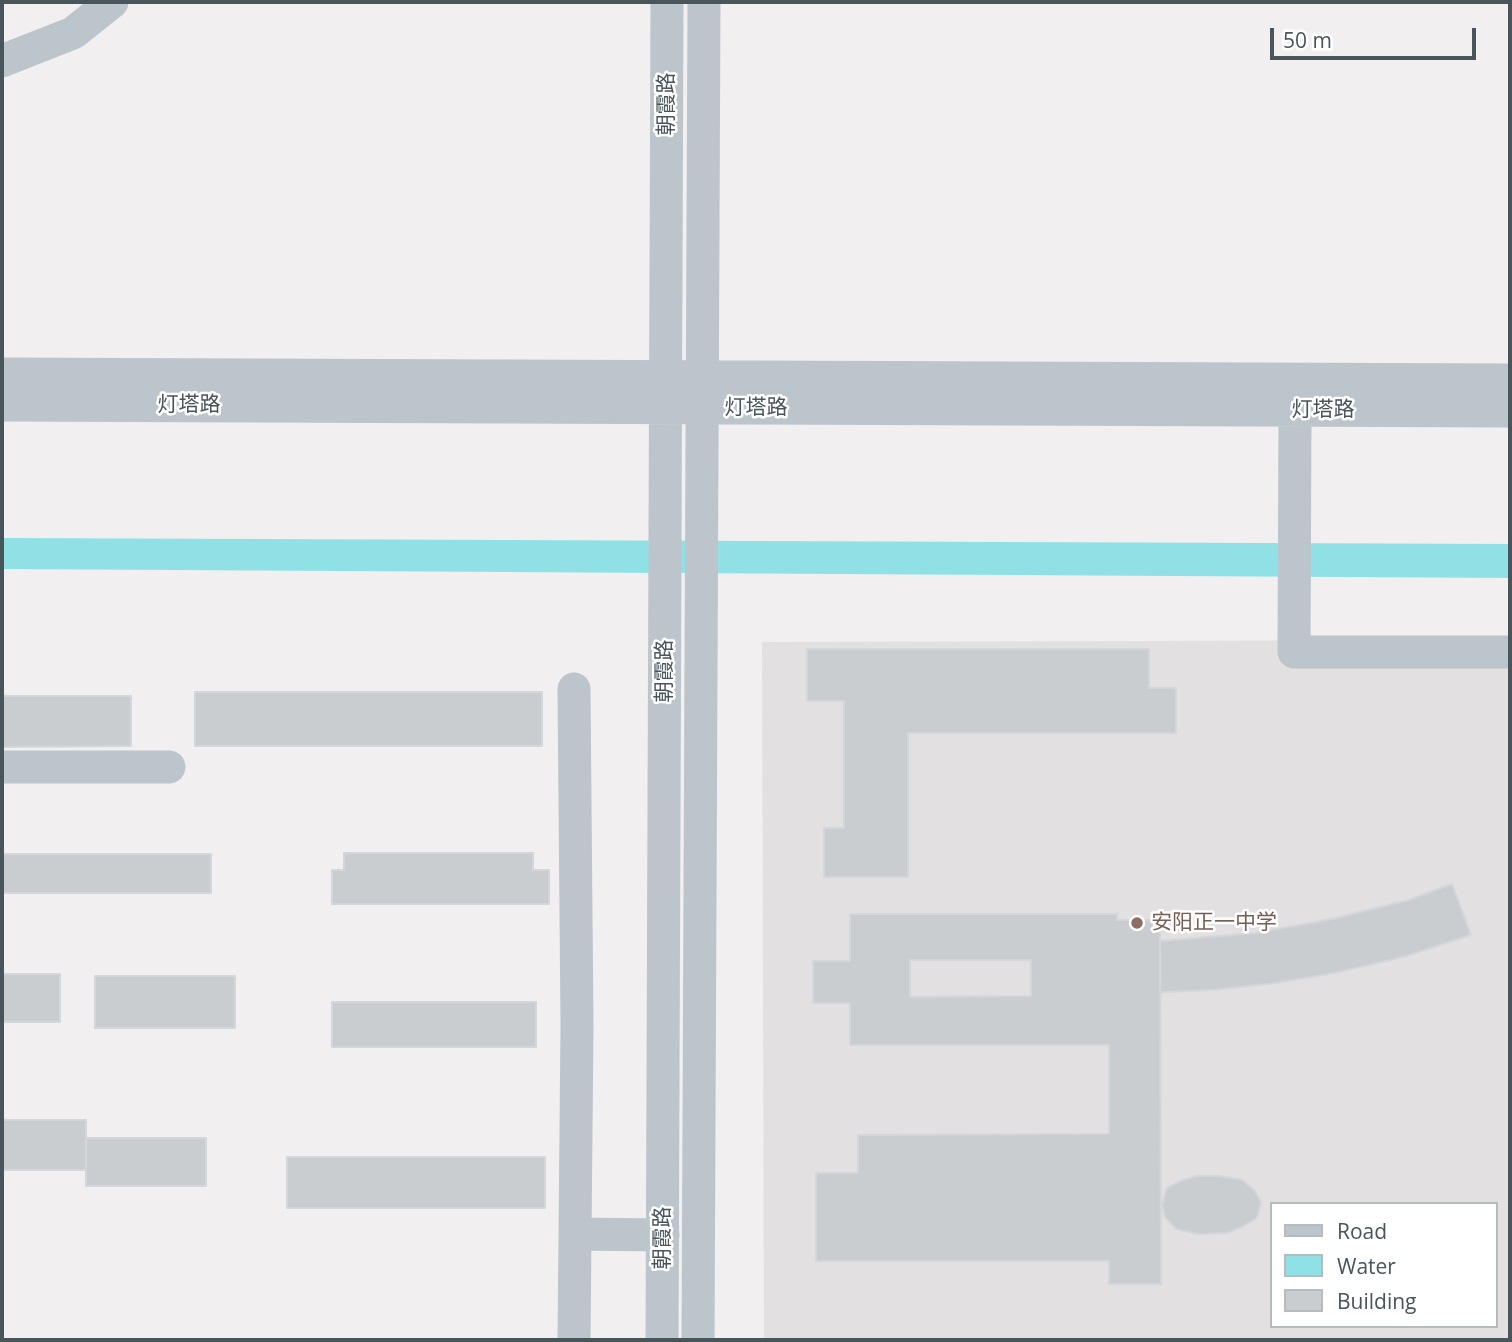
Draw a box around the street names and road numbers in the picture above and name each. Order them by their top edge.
street label: 朝霞路 [654,73,680,135]
street label: 灯塔路 [158,392,220,418]
street label: 灯塔路 [725,395,787,421]
street label: 灯塔路 [1292,397,1354,423]
street label: 朝霞路 [652,640,678,702]
street label: 朝霞路 [650,1207,676,1269]

